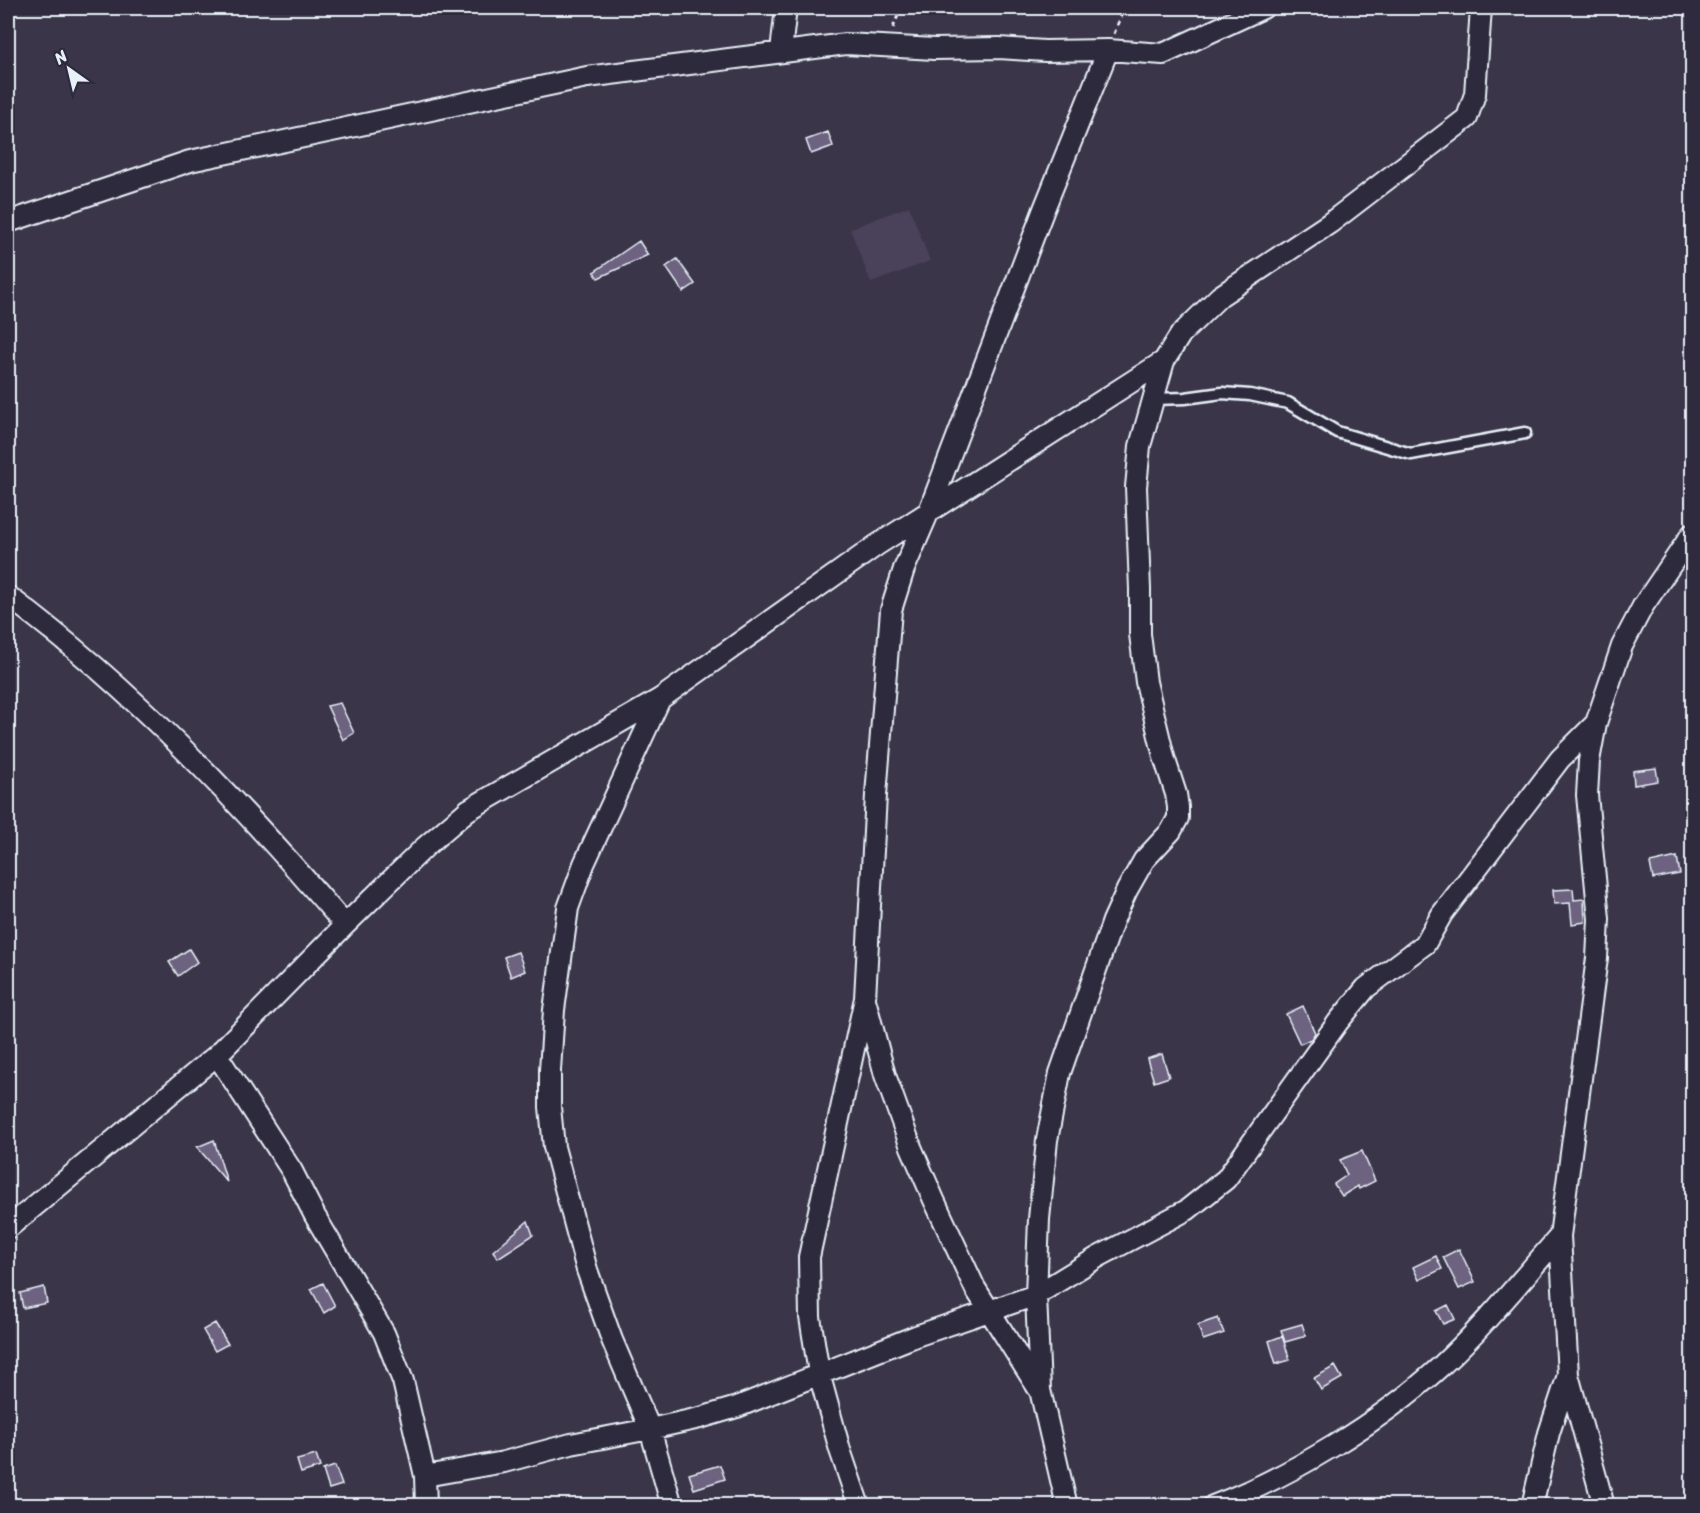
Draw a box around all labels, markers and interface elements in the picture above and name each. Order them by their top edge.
north arrow [39,39,99,99]
text: N [47,41,74,73]

